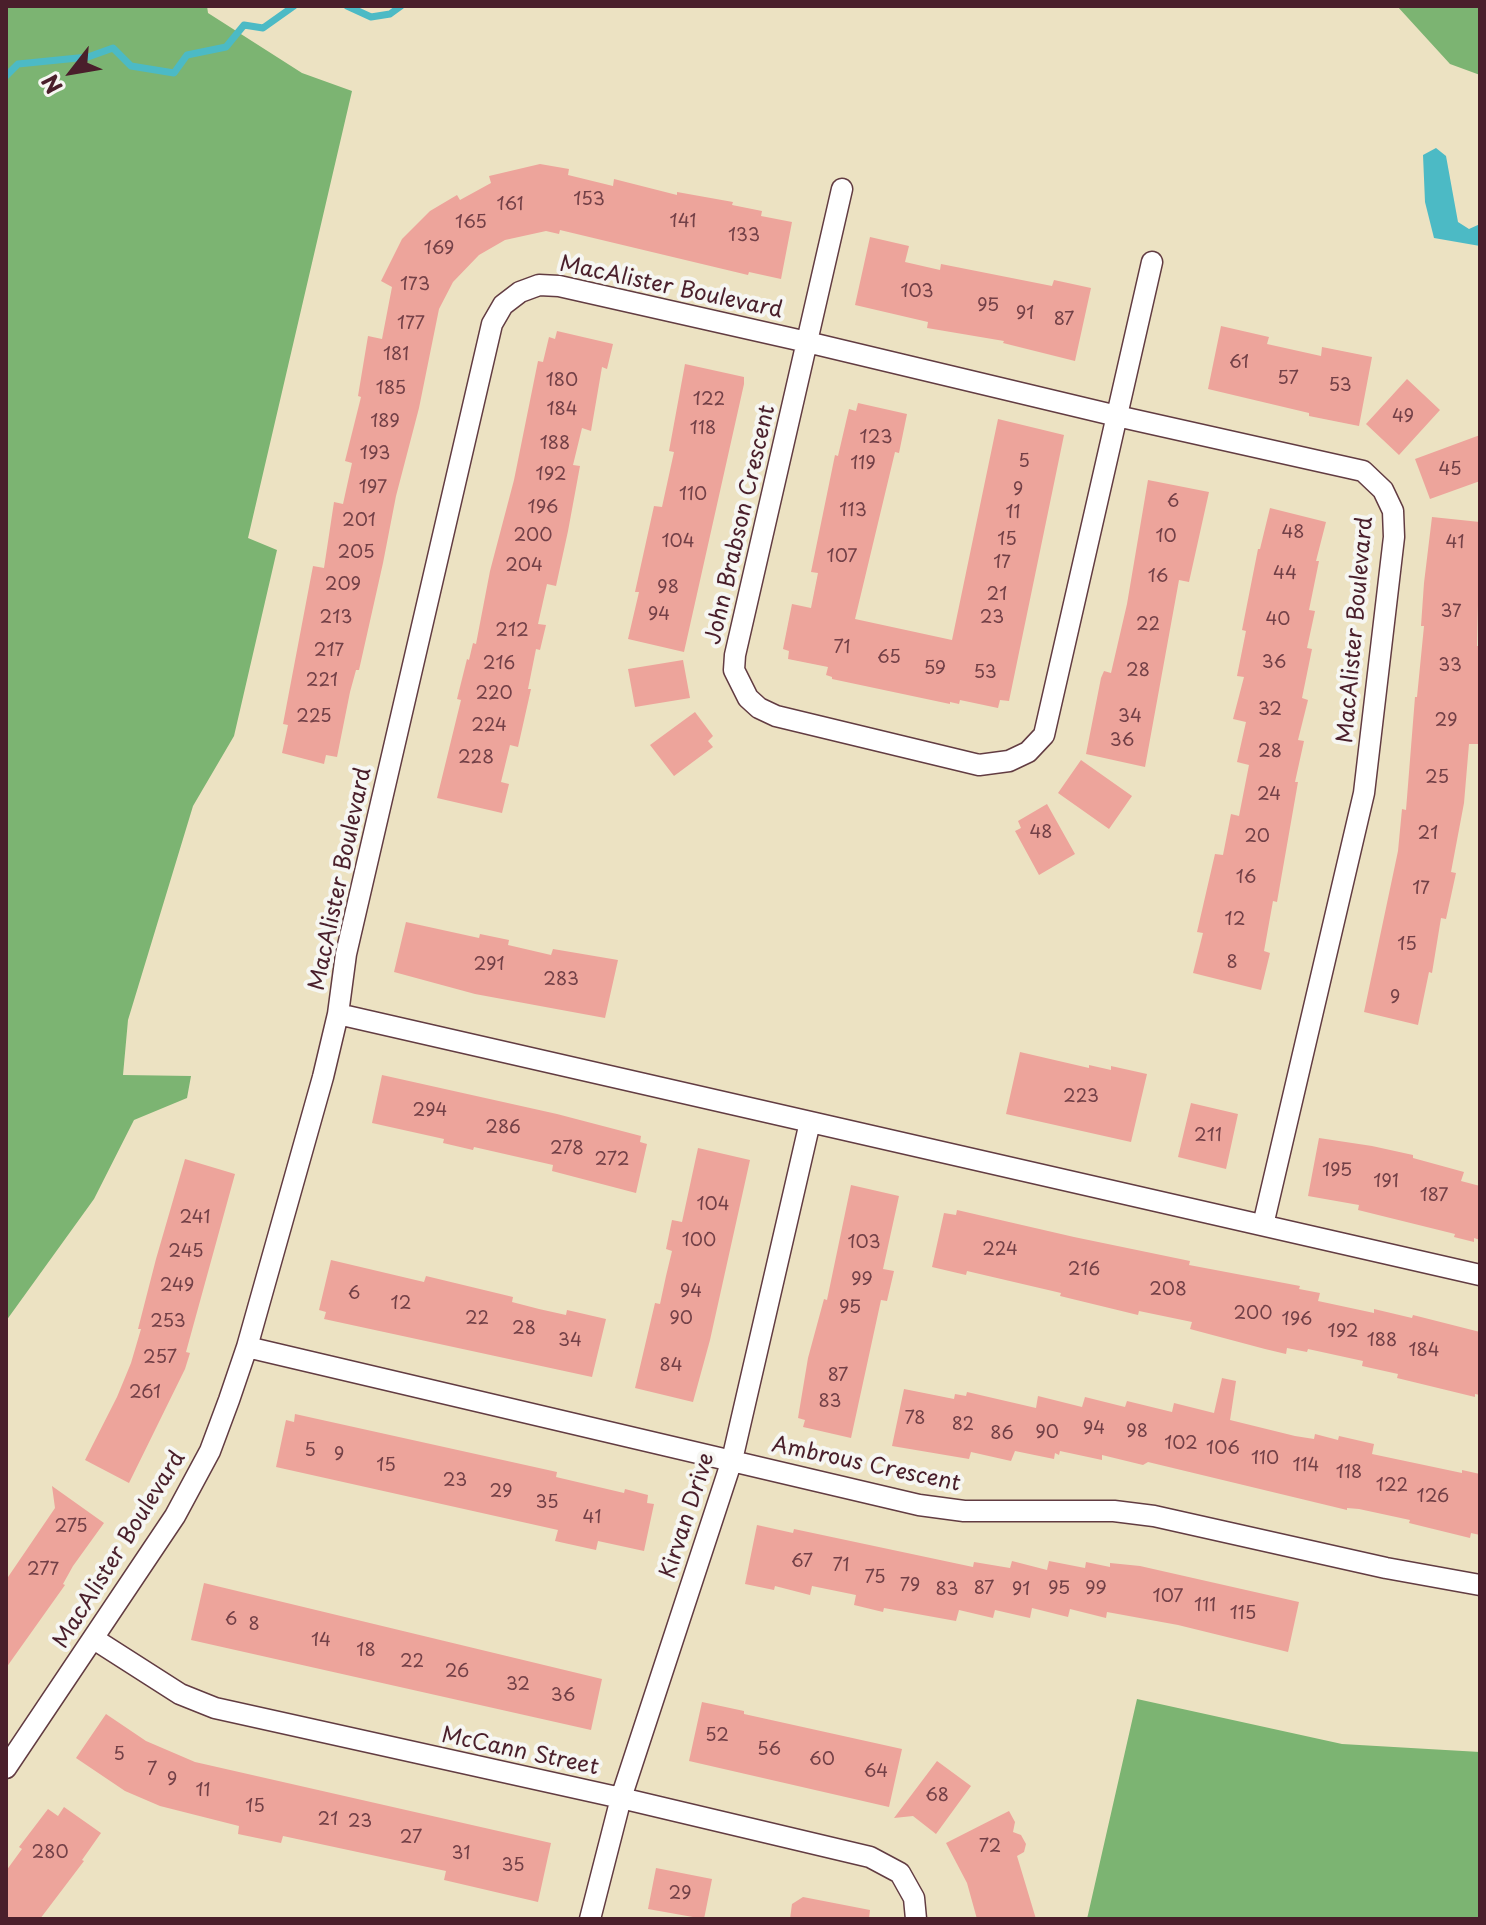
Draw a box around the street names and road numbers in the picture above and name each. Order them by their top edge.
street label: MacAlister Boulevard [557,251,785,325]
street label: John Brabson Crescent [701,403,781,647]
street label: MacAlister Boulevard [1333,516,1379,744]
street label: MacAlister Boulevard [304,765,378,993]
street label: Ambrous Crescent [769,1432,963,1498]
street label: MacAlister Boulevard [49,1447,191,1653]
street label: Kirvan Drive [655,1450,721,1582]
street label: McCann Street [439,1722,601,1782]

